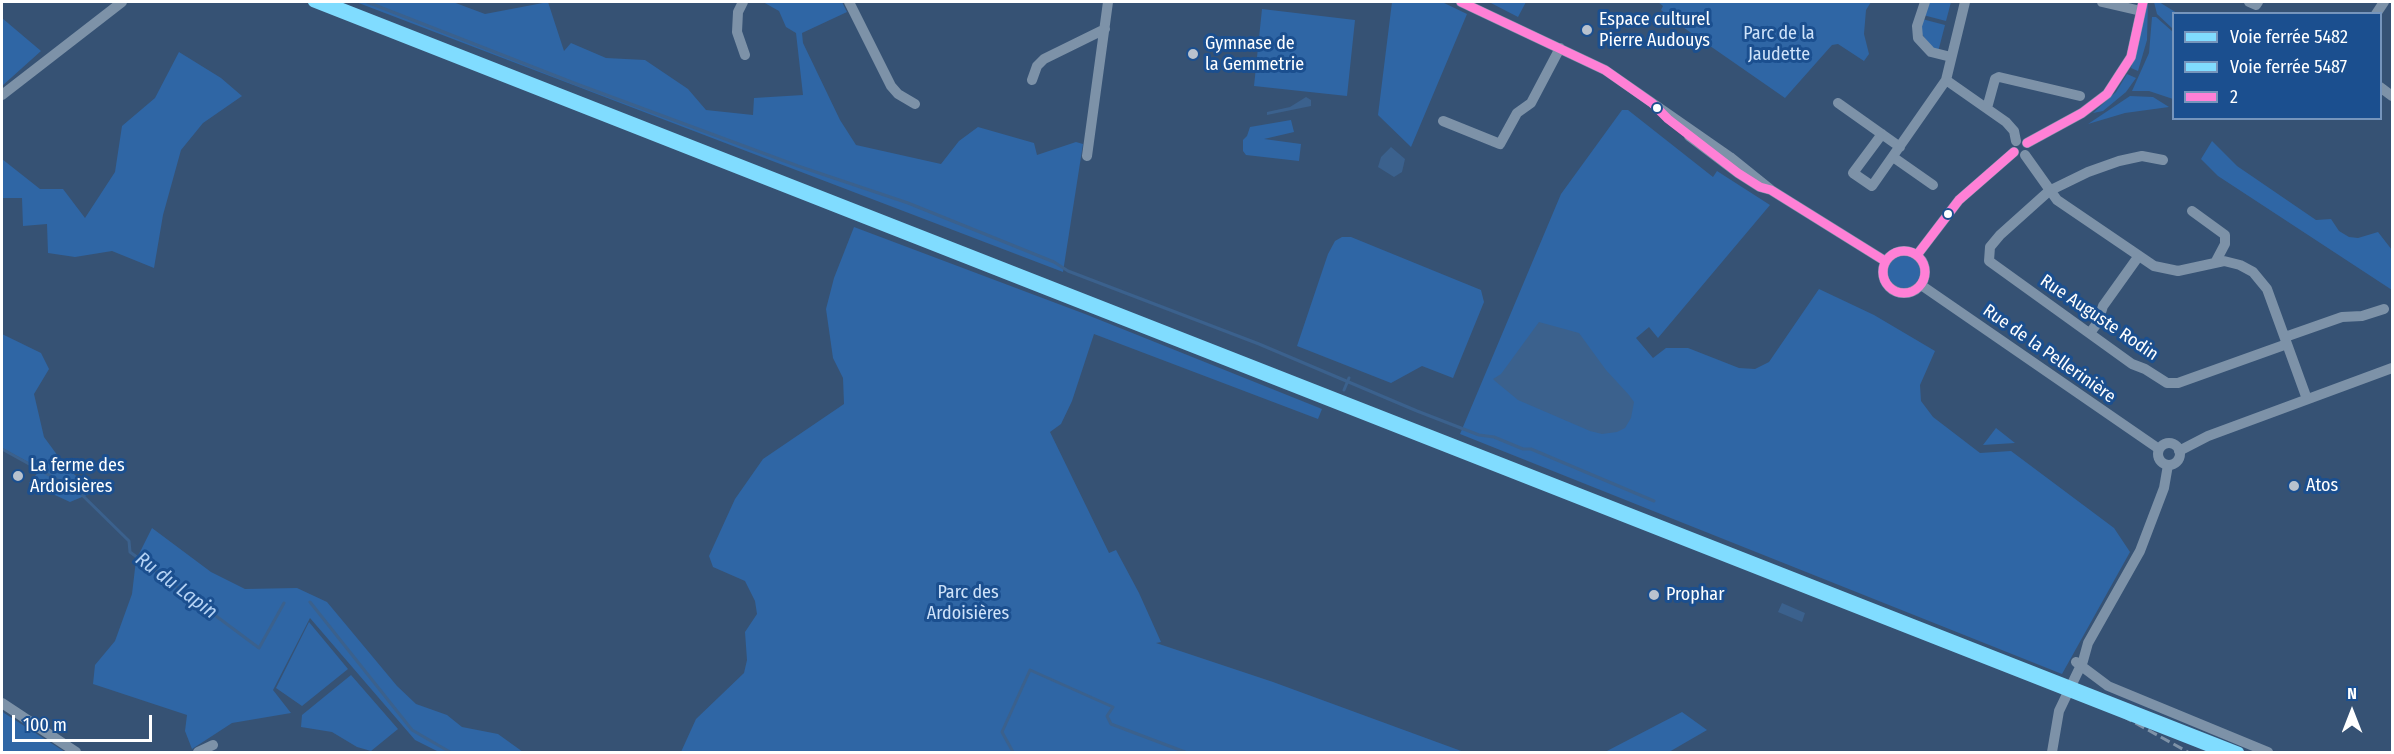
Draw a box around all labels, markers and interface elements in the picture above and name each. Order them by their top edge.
place label: Espace culturel Pierre Audouys [1599,9,1710,52]
legend [2172,12,2382,120]
marker: Espace culturel Pierre Audouys [1580,23,1594,37]
park label: Parc de la Jaudette [1743,23,1815,66]
text: Voie ferrée 5482 [2230,26,2348,48]
place label: Gymnase de la Gemmetrie [1205,33,1304,76]
marker: Gymnase de la Gemmetrie [1186,47,1200,61]
text: Voie ferrée 5487 [2230,56,2347,78]
text: 2 [2230,86,2238,108]
unlabelled marker [1651,102,1663,114]
unlabelled marker [1942,208,1954,220]
street label: Rue Auguste Rodin [2036,270,2162,366]
street label: Rue de la Pellerinière [1978,300,2120,408]
place label: La ferme des Ardoisières [30,455,125,498]
marker: La ferme des Ardoisières [11,469,25,483]
place label: Atos [2306,475,2338,497]
marker: Atos [2287,479,2301,493]
water label: Ru du Lapin [130,547,222,625]
park label: Parc des Ardoisières [927,582,1009,624]
place label: Prophar [1666,584,1724,606]
marker: Prophar [1647,588,1661,602]
north arrow [2322,682,2382,742]
text: N [2347,684,2357,703]
scale bar [15,703,154,741]
text: 100 m [23,714,67,736]

